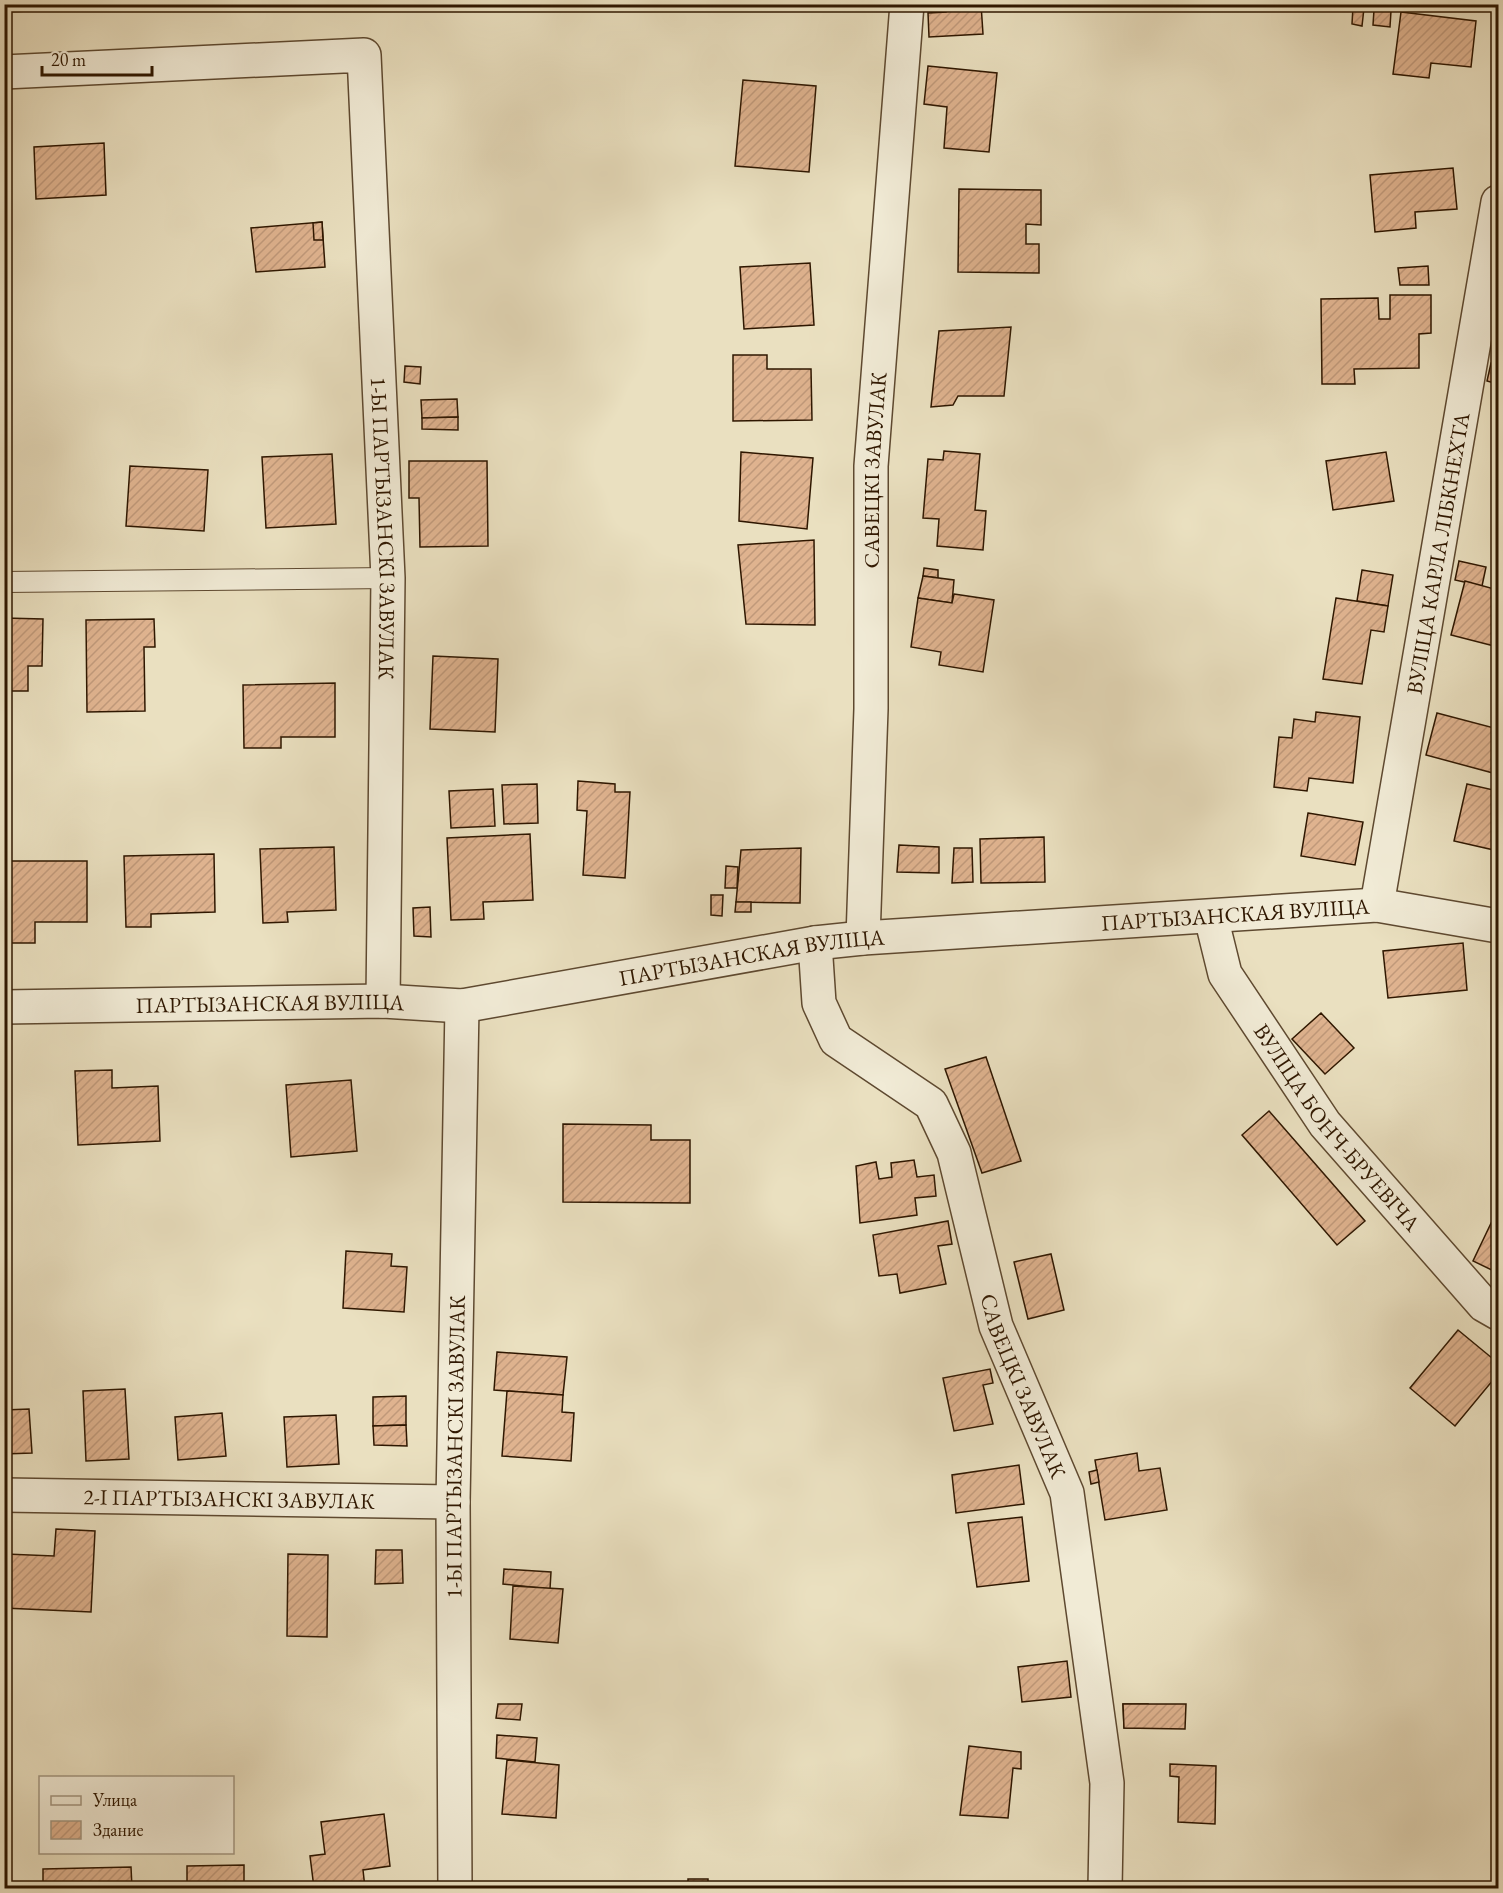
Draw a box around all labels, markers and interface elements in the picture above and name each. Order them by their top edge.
scale bar [42,39,152,77]
text: 20 m [51,48,86,71]
street label: САВЕЦКІ ЗАВУЛАК [857,371,893,569]
street label: 1-Ы ПАРТЫЗАНСКІ ЗАВУЛАК [364,376,402,680]
street label: ВУЛІЦА КАРЛА ЛІБКНЕХТА [1400,409,1477,696]
street label: ПАРТЫЗАНСКАЯ ВУЛІЦА [1100,891,1371,938]
street label: ПАРТЫЗАНСКАЯ ВУЛІЦА [616,923,886,993]
street label: ПАРТЫЗАНСКАЯ ВУЛІЦА [135,987,406,1020]
street label: ВУЛІЦА БОНЧ-БРУЕВІЧА [1247,1018,1427,1238]
street label: САВЕЦКІ ЗАВУЛАК [974,1291,1073,1483]
street label: 1-Ы ПАРТЫЗАНСКІ ЗАВУЛАК [439,1295,472,1599]
street label: 2-І ПАРТЫЗАНСКІ ЗАВУЛАК [83,1482,375,1516]
legend [39,1776,234,1854]
text: Улица [92,1788,138,1811]
text: Здание [93,1818,143,1841]

